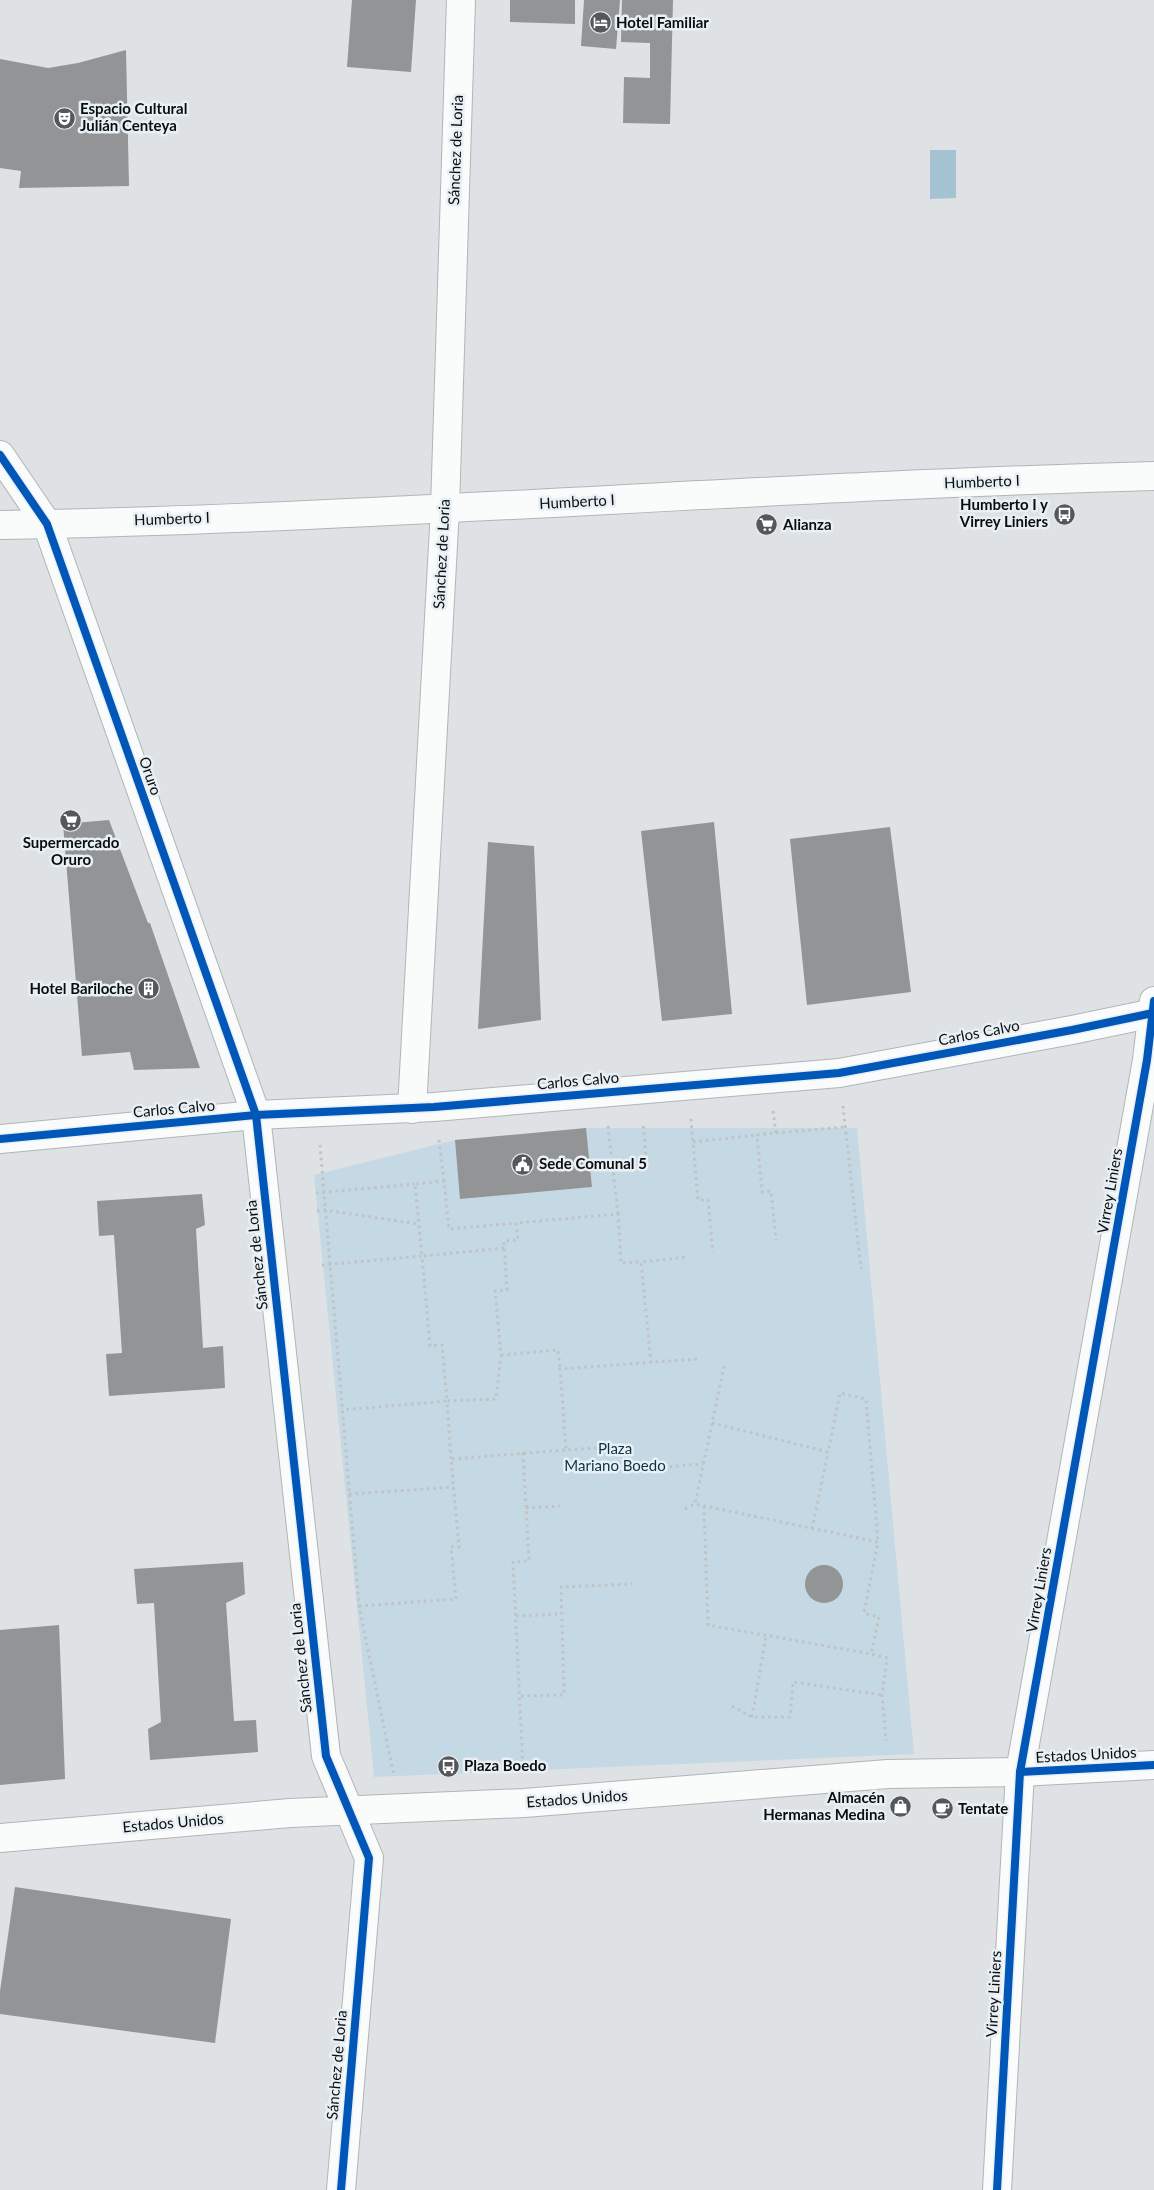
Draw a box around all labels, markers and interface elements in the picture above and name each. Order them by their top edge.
hotel icon: Hotel Familiar [588,11,612,35]
place label: Hotel Familiar [616,13,709,31]
street label: Sánchez de Loria [444,95,466,205]
place label: Espacio Cultural Julián Centeya [80,99,187,134]
theatre icon: Espacio Cultural Julián Centeya [52,106,76,130]
street label: Humberto I [944,471,1020,491]
street label: Humberto I [539,490,615,512]
place label: Humberto I y Virrey Liniers [959,495,1048,530]
street label: Sánchez de Loria [429,498,453,609]
bus stop icon: Humberto I y Virrey Liniers [1052,502,1076,526]
street label: Humberto I [134,508,210,528]
supermarket icon: Alianza [755,513,779,537]
place label: Alianza [782,515,832,533]
street label: Oruro [136,754,166,797]
supermarket icon: Supermercado Oruro [59,808,83,832]
place label: Supermercado Oruro [23,833,120,868]
building icon: Hotel Bariloche [137,977,161,1001]
place label: Hotel Bariloche [29,979,133,997]
street label: Carlos Calvo [937,1015,1021,1049]
street label: Carlos Calvo [536,1067,620,1093]
street label: Carlos Calvo [132,1095,216,1121]
street label: Virrey Liniers [1093,1147,1125,1235]
public building icon: Sede Comunal 5 [511,1152,535,1176]
place label: Sede Comunal 5 [539,1154,647,1172]
street label: Sánchez de Loria [241,1199,271,1311]
park label: Plaza Mariano Boedo [564,1439,666,1474]
street label: Virrey Liniers [1022,1546,1054,1634]
street label: Sánchez de Loria [285,1602,315,1714]
street label: Estados Unidos [1035,1742,1137,1766]
bus stop icon: Plaza Boedo [436,1754,460,1778]
place label: Plaza Boedo [464,1756,547,1774]
street label: Estados Unidos [526,1785,628,1811]
place label: Almacén Hermanas Medina [763,1788,885,1823]
shop icon: Almacén Hermanas Medina [889,1795,913,1819]
cafe icon: Tentate [930,1797,954,1821]
place label: Tentate [958,1799,1008,1817]
street label: Estados Unidos [122,1809,224,1835]
street label: Virrey Liniers [982,1950,1004,2038]
street label: Sánchez de Loria [322,2009,350,2121]

